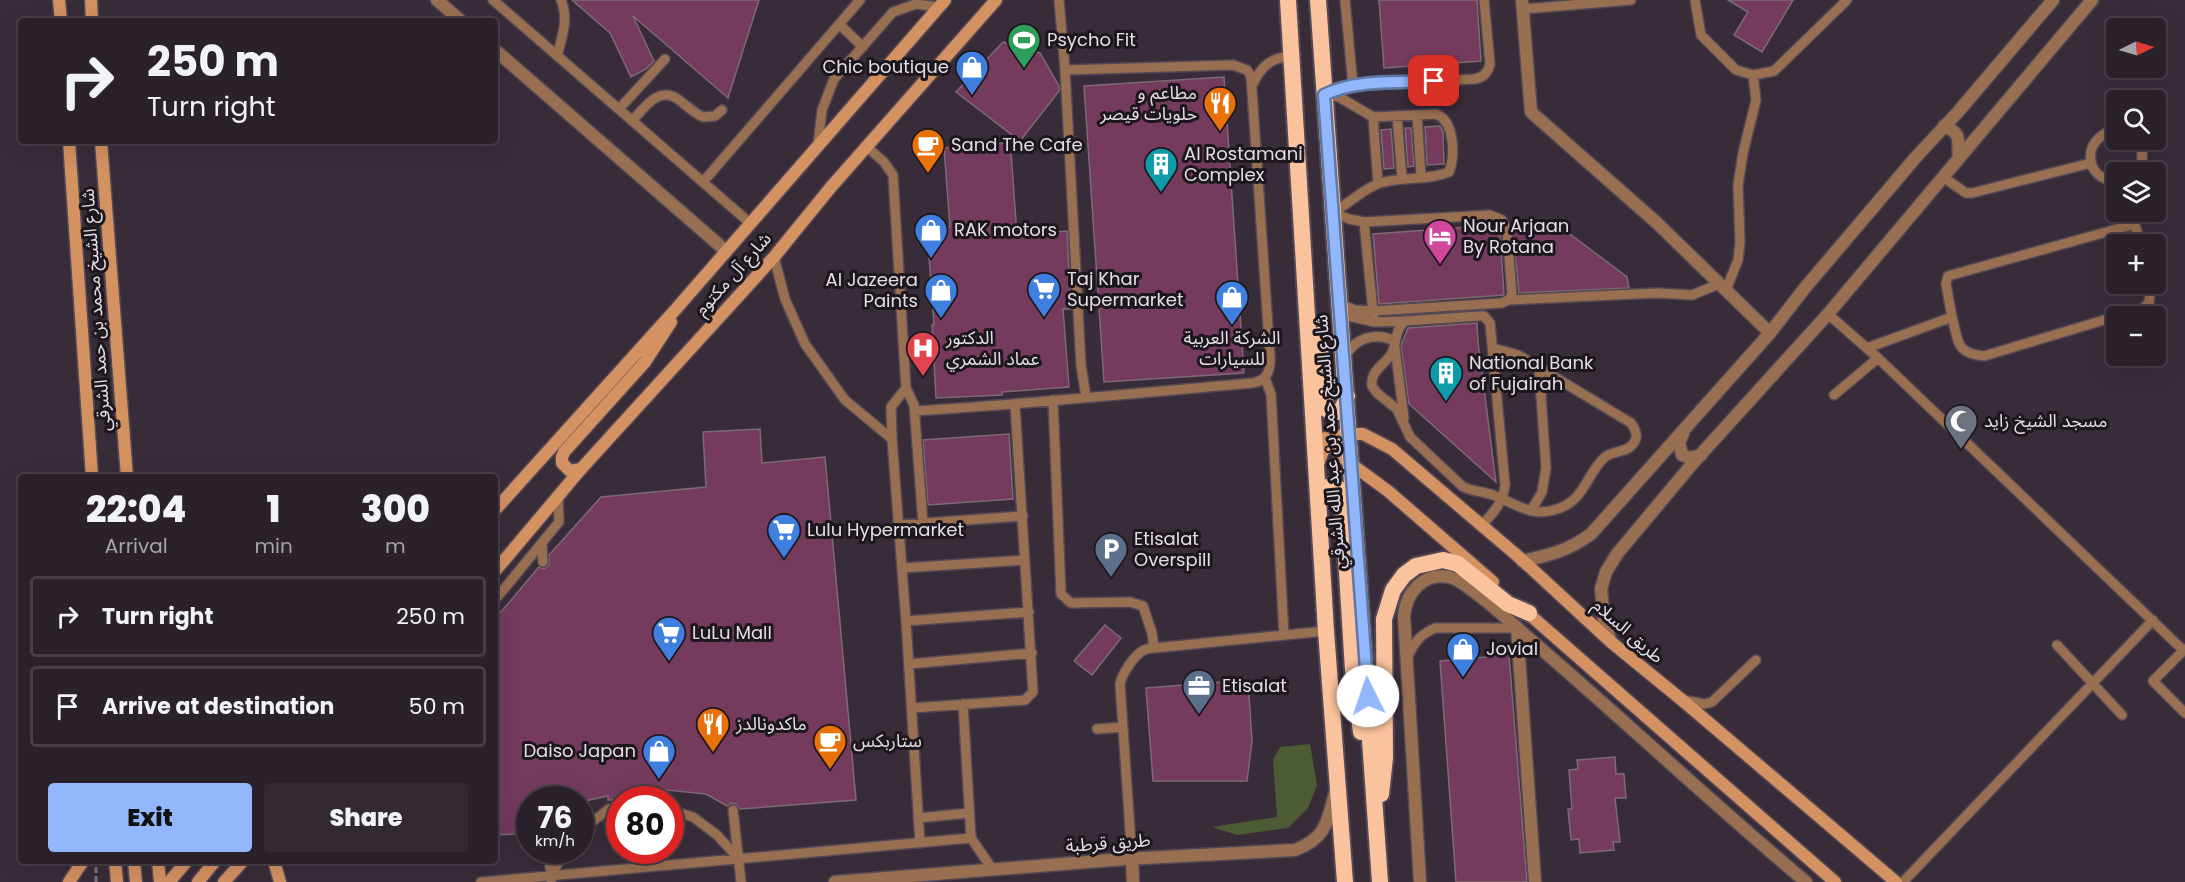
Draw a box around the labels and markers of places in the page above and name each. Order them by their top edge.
sports icon: Psycho Fit [1006,22,1042,69]
place label: Psycho Fit [1047,27,1136,52]
shop icon: Chic boutique [954,49,990,96]
place label: Chic boutique [822,54,949,79]
pin [1408,55,1459,106]
place label: مطاعم و حلويات قيصر [1099,80,1197,126]
restaurant icon: مطاعم و حلويات قيصر [1202,85,1238,132]
cafe icon: Sand The Cafe [910,127,946,174]
place label: Sand The Cafe [951,132,1083,157]
place label: Al Rostamani Complex [1184,141,1303,187]
building icon: Al Rostamani Complex [1143,146,1179,193]
shop icon: RAK motors [913,212,949,259]
place label: Nour Arjaan By Rotana [1463,213,1569,259]
place label: RAK motors [954,217,1057,242]
hotel icon: Nour Arjaan By Rotana [1422,218,1458,265]
place label: Taj Khar Supermarket [1067,266,1184,312]
place label: Al Jazeera Paints [826,267,918,313]
supermarket icon: Taj Khar Supermarket [1026,271,1062,318]
shop icon: Al Jazeera Paints [923,272,959,319]
shop icon: الشركة العربية للسيارات [1214,279,1250,326]
place label: الدكتور عماد الشمري [945,325,1040,372]
place label: الشركة العربية للسيارات [1184,325,1280,371]
hospital icon: الدكتور عماد الشمري [905,330,941,377]
place label: National Bank of Fujairah [1469,350,1594,396]
building icon: National Bank of Fujairah [1428,355,1464,402]
mosque icon: مسجد الشيخ زايد [1943,403,1979,450]
place label: مسجد الشيخ زايد [1984,408,2107,434]
supermarket icon: Lulu Hypermarket [766,512,802,559]
place label: Lulu Hypermarket [807,517,964,542]
place label: Etisalat Overspill [1134,526,1211,572]
parking icon: Etisalat Overspill [1093,531,1129,578]
supermarket icon: LuLu Mall [651,615,687,662]
place label: LuLu Mall [692,620,772,645]
shop icon: Jovial [1445,631,1481,678]
place label: Jovial [1486,636,1538,661]
office icon: Etisalat [1181,668,1217,715]
place label: Etisalat [1222,673,1287,698]
restaurant icon: ماكدونالدز [695,706,731,753]
place label: ماكدونالدز [735,711,807,736]
cafe icon: ستاربكس [812,723,848,770]
place label: ستاربكس [853,728,922,753]
shop icon: Daiso Japan [641,733,677,780]
place label: Daiso Japan [523,738,636,763]

